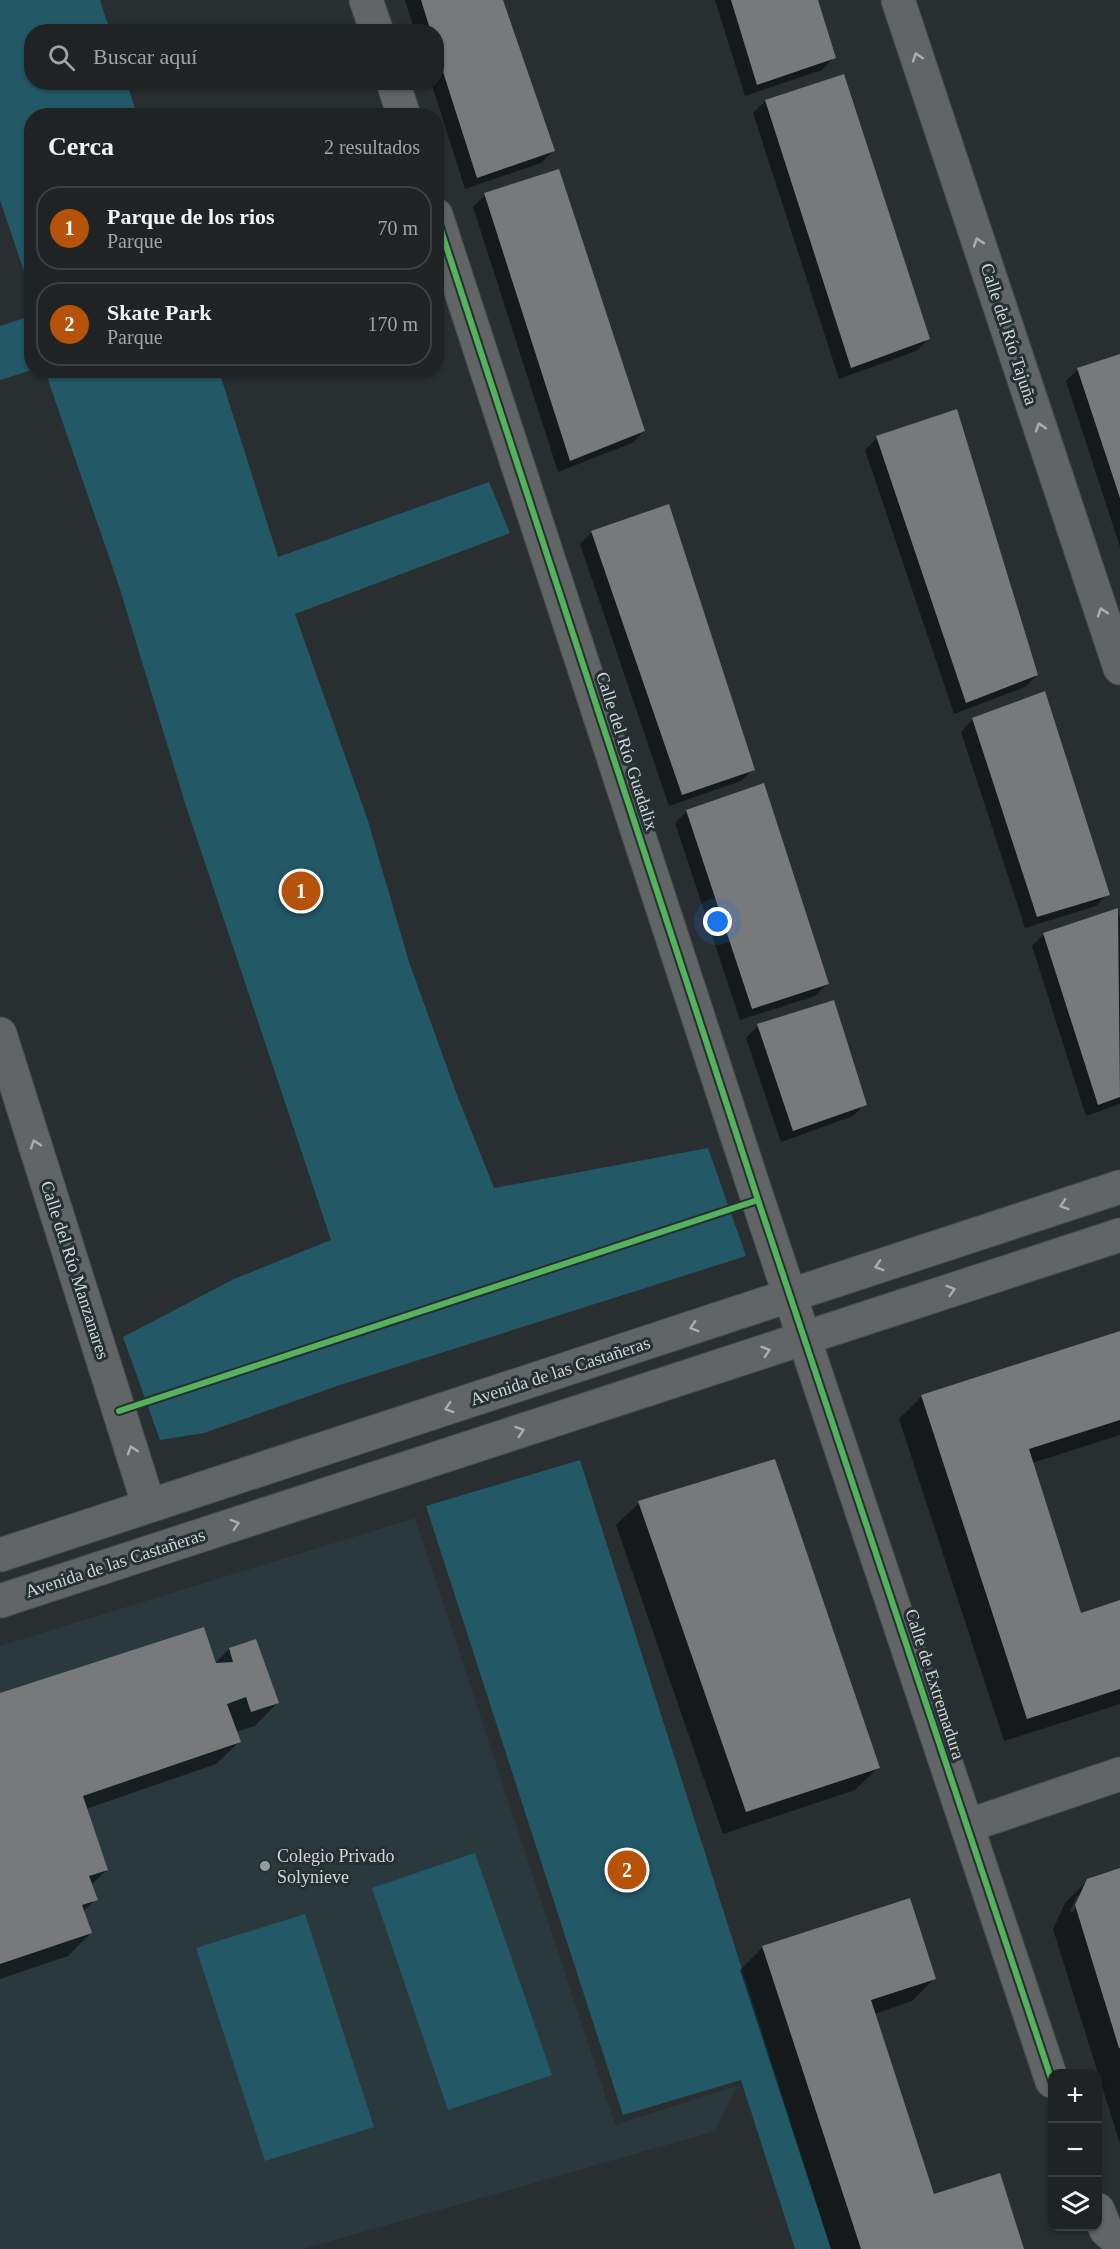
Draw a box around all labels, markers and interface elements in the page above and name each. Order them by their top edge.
search box [24,24,444,90]
icon: search [45,41,78,74]
text: Buscar aquí [93,44,197,69]
one-way arrow [912,52,924,63]
text: Cerca [48,132,114,161]
text: 2 resultados [324,136,420,158]
text: Parque de los rios [107,204,275,229]
text: 1 [65,217,75,239]
text: 70 m [377,217,418,239]
text: Parque [107,230,163,252]
one-way arrow [973,237,986,248]
street label: Calle del Río Tajuña [977,261,1041,407]
text: Skate Park [107,300,212,325]
text: 2 [65,313,75,335]
text: 170 m [367,313,418,335]
text: Parque [107,326,163,348]
one-way arrow [1035,422,1047,433]
one-way arrow [1096,607,1109,618]
street label: Calle del Río Guadalix [592,669,662,833]
pin: 1 [282,868,320,914]
your location [703,907,732,936]
one-way arrow [30,1139,42,1150]
street label: Calle del Río Manzanares [37,1178,113,1362]
one-way arrow [1059,1198,1070,1211]
one-way arrow [874,1259,885,1272]
one-way arrow [945,1285,956,1298]
one-way arrow [689,1320,700,1332]
street label: Avenida de las Castañeras [467,1332,653,1410]
one-way arrow [760,1346,771,1358]
one-way arrow [444,1400,455,1413]
one-way arrow [515,1426,525,1438]
one-way arrow [126,1445,139,1456]
one-way arrow [229,1519,240,1532]
street label: Avenida de las Castañeras [22,1524,208,1602]
street label: Calle de Extremadura [901,1606,969,1762]
place label: Colegio Privado Solynieve [277,1846,395,1887]
pin: 2 [608,1848,646,1892]
marker: Colegio Privado Solynieve [258,1859,272,1873]
map controls [1048,2069,1102,2231]
button: + [1048,2069,1102,2123]
button: − [1048,2123,1102,2177]
button: layers [1048,2177,1102,2231]

